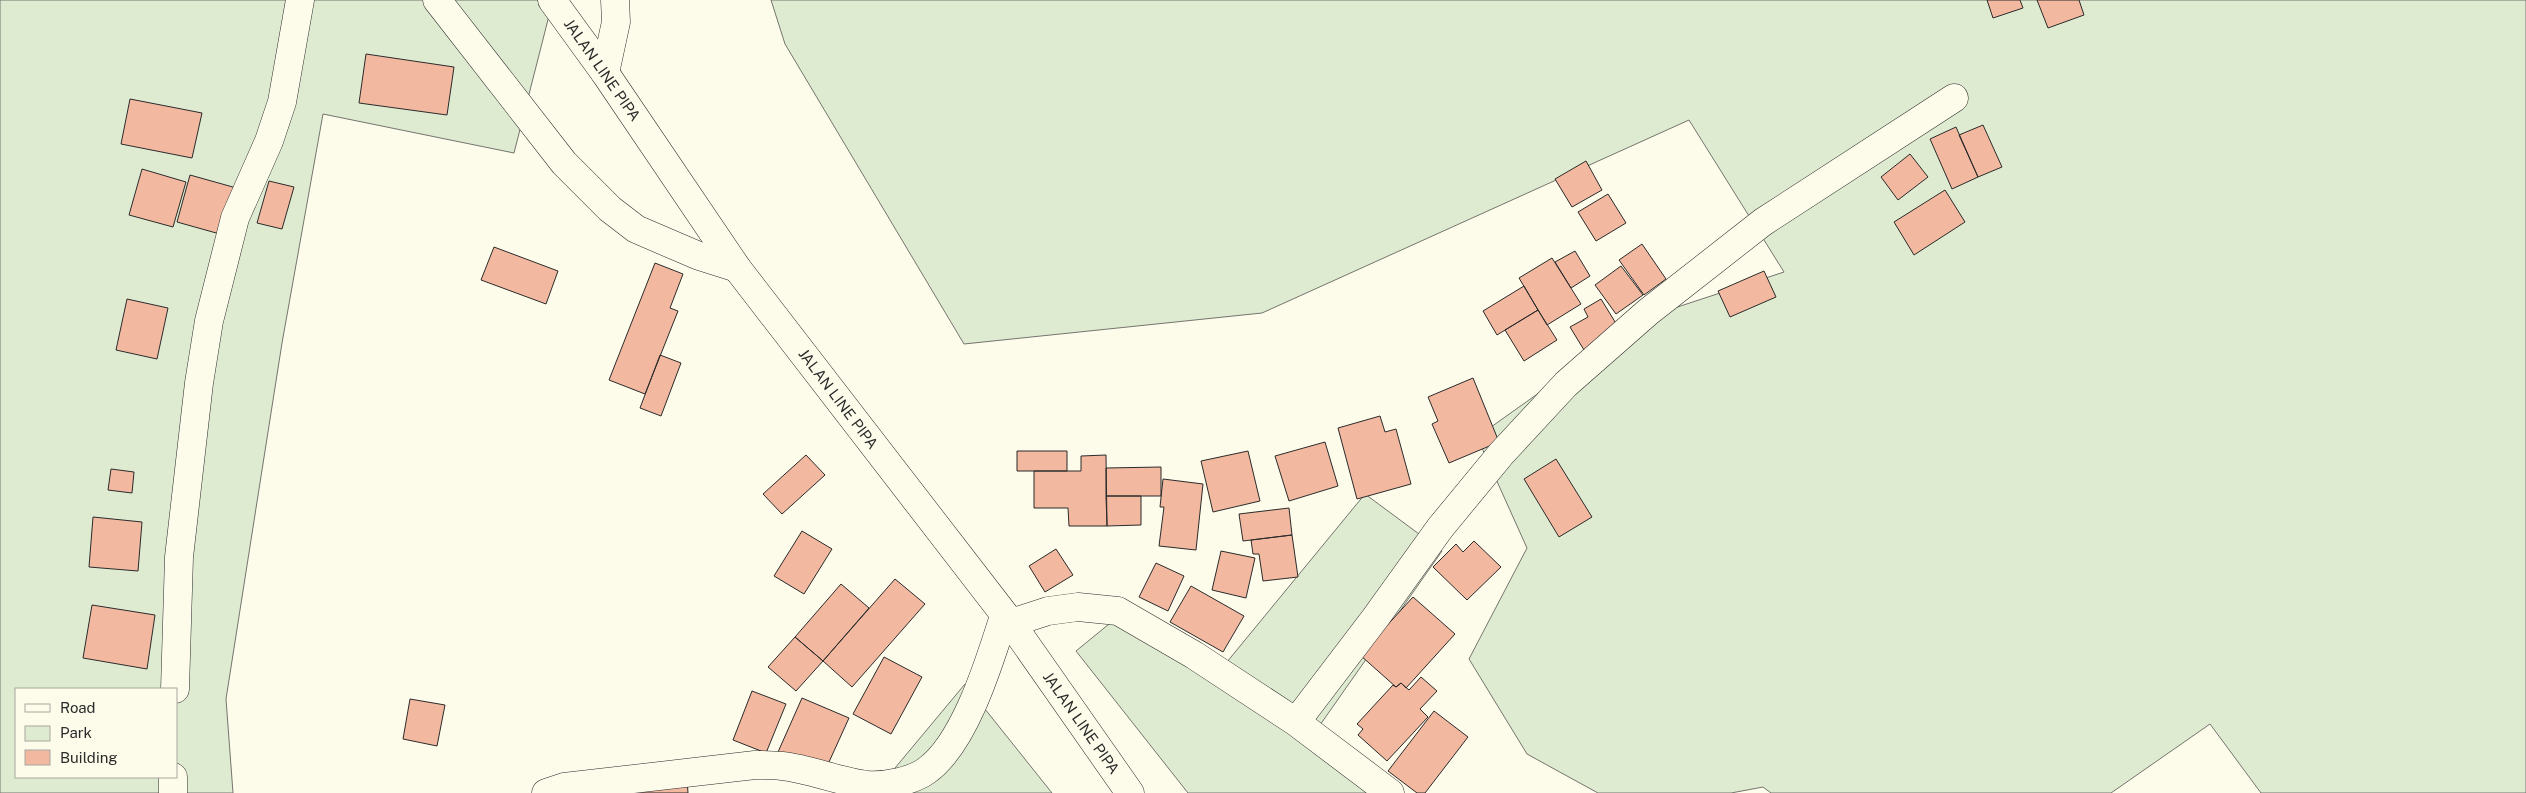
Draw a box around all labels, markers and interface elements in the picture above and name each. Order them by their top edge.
street label: JALAN LINE PIPA [561,15,644,124]
street label: JALAN LINE PIPA [795,345,882,452]
street label: JALAN LINE PIPA [1040,668,1123,777]
legend [15,688,178,778]
text: Road [60,699,96,716]
text: Park [60,724,92,741]
text: Building [60,749,118,766]

